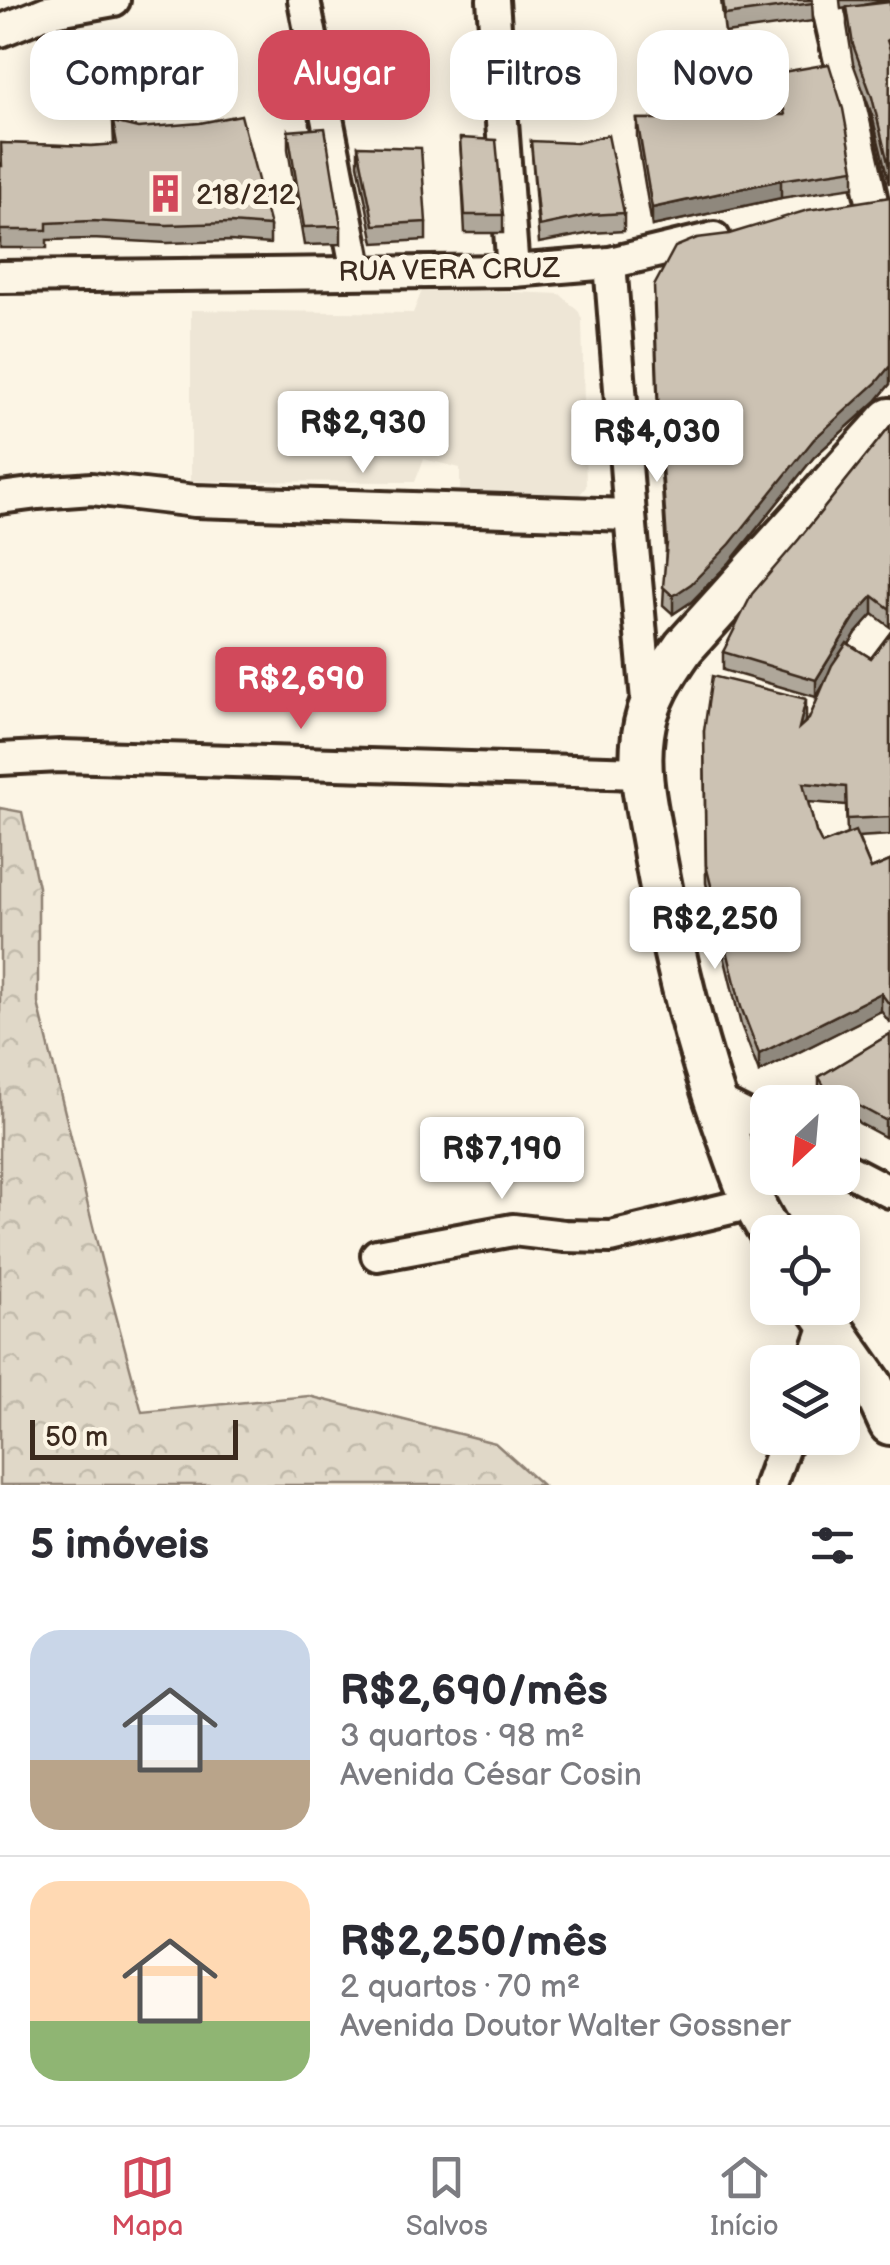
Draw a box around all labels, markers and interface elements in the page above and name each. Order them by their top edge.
chip: Comprar [30,30,238,120]
chip: Alugar [258,30,430,120]
chip: Filtros [450,30,617,120]
chip: Novo [637,30,789,120]
building icon: 218/212 [145,173,187,215]
place label: 218/212 [196,179,296,212]
street label: RUA VERA CRUZ [338,252,561,289]
pin: R$2,930 [271,391,455,476]
pin: R$4,030 [565,400,749,485]
text: R$2,930 [300,404,426,443]
text: R$4,030 [593,413,721,452]
pin: R$2,690 [209,647,393,732]
text: R$2,690 [237,660,365,699]
pin: R$2,250 [623,887,807,972]
text: R$2,250 [652,900,778,939]
north arrow [750,1085,860,1195]
map controls [750,1085,860,1455]
pin: R$7,190 [410,1117,594,1202]
text: R$7,190 [442,1130,562,1169]
button: locate [750,1215,860,1325]
button: layers [750,1345,860,1455]
scale bar [30,1415,238,1460]
text: 50 m [45,1421,108,1454]
icon: filters [805,1518,860,1573]
text: 5 imóveis [30,1520,209,1571]
text: R$2,690/mês [340,1666,608,1717]
icon: home [110,1670,230,1790]
text: 3 quartos · 98 m² [340,1717,585,1756]
text: Avenida César Cosin [340,1756,642,1795]
text: R$2,250/mês [340,1917,607,1968]
icon: home [110,1921,230,2041]
text: 2 quartos · 70 m² [340,1968,580,2007]
text: Avenida Doutor Walter Gossner [340,2007,791,2046]
tab: Mapa [111,2150,183,2243]
tab: Salvos [406,2150,488,2243]
tab: Início [710,2150,779,2243]

